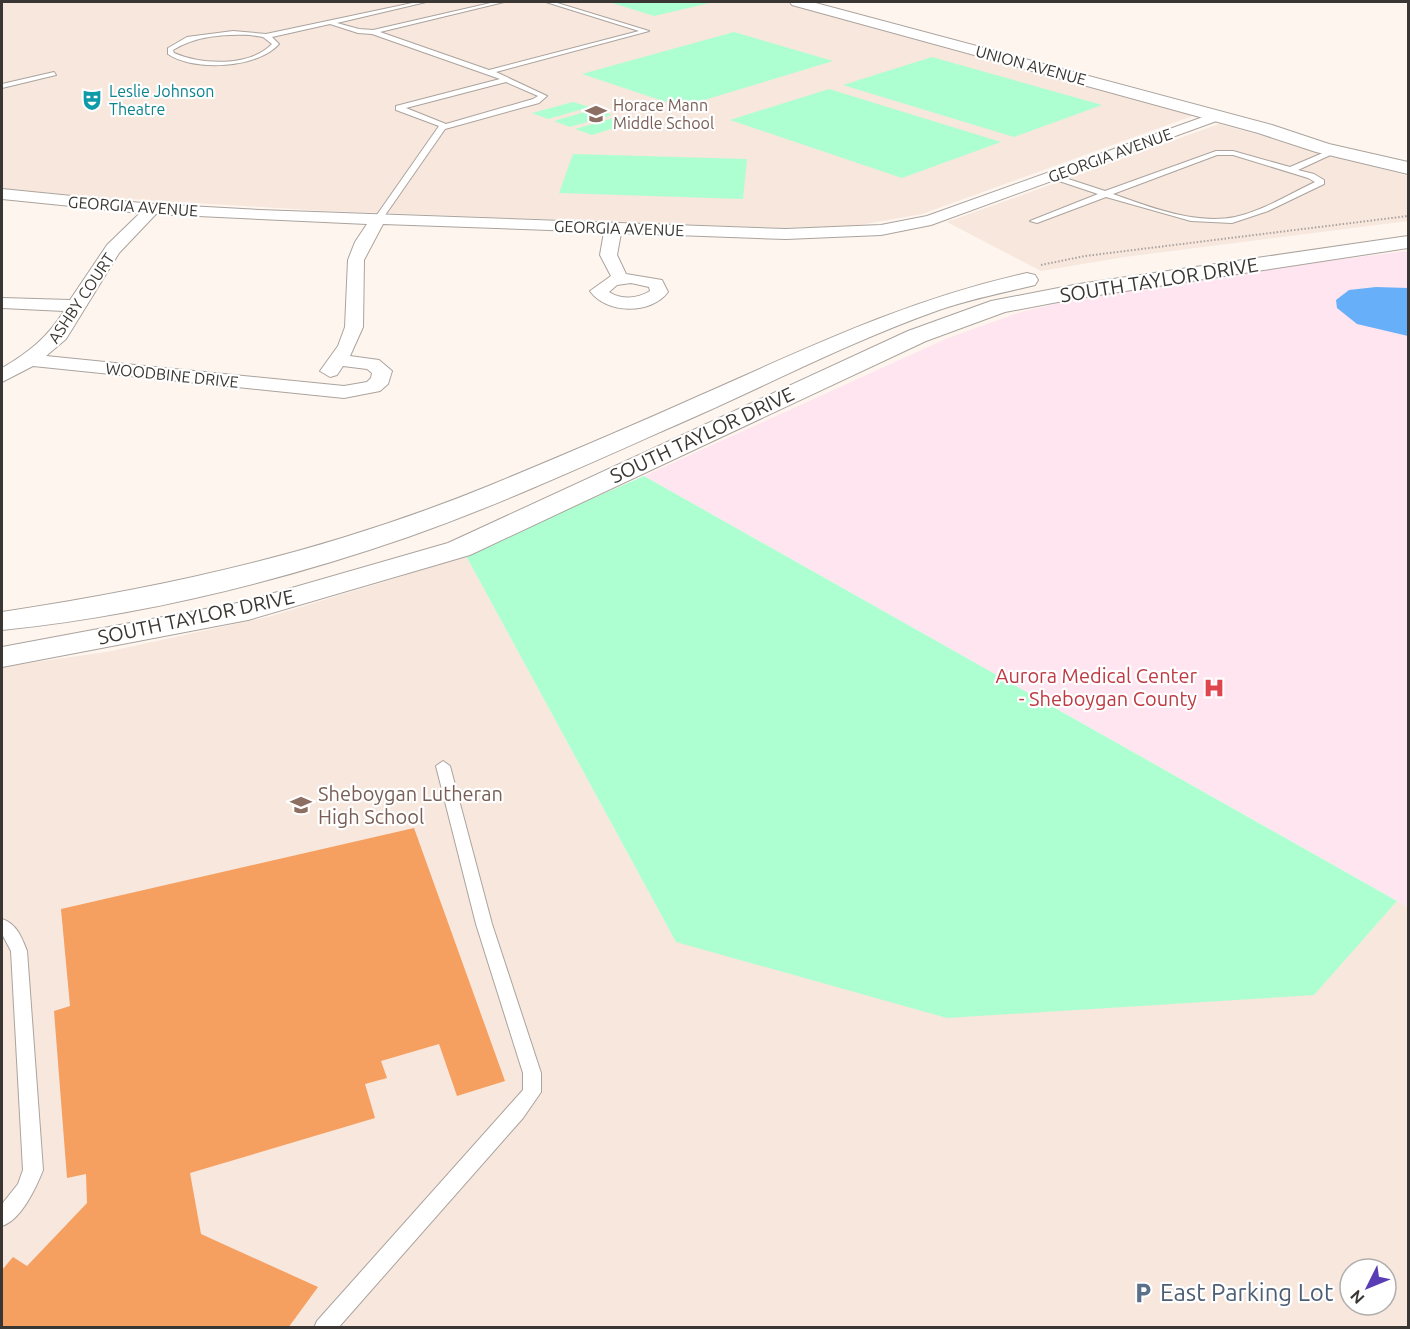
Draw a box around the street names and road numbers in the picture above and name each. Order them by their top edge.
street label: UNION AVENUE [974,42,1088,88]
street label: GEORGIA AVENUE [1046,124,1174,186]
street label: GEORGIA AVENUE [67,192,199,220]
street label: GEORGIA AVENUE [554,217,684,239]
street label: ASHBY COURT [44,249,118,347]
street label: SOUTH TAYLOR DRIVE [1058,252,1260,307]
street label: WOODBINE DRIVE [105,359,239,391]
street label: SOUTH TAYLOR DRIVE [606,382,797,487]
street label: SOUTH TAYLOR DRIVE [96,584,296,649]

